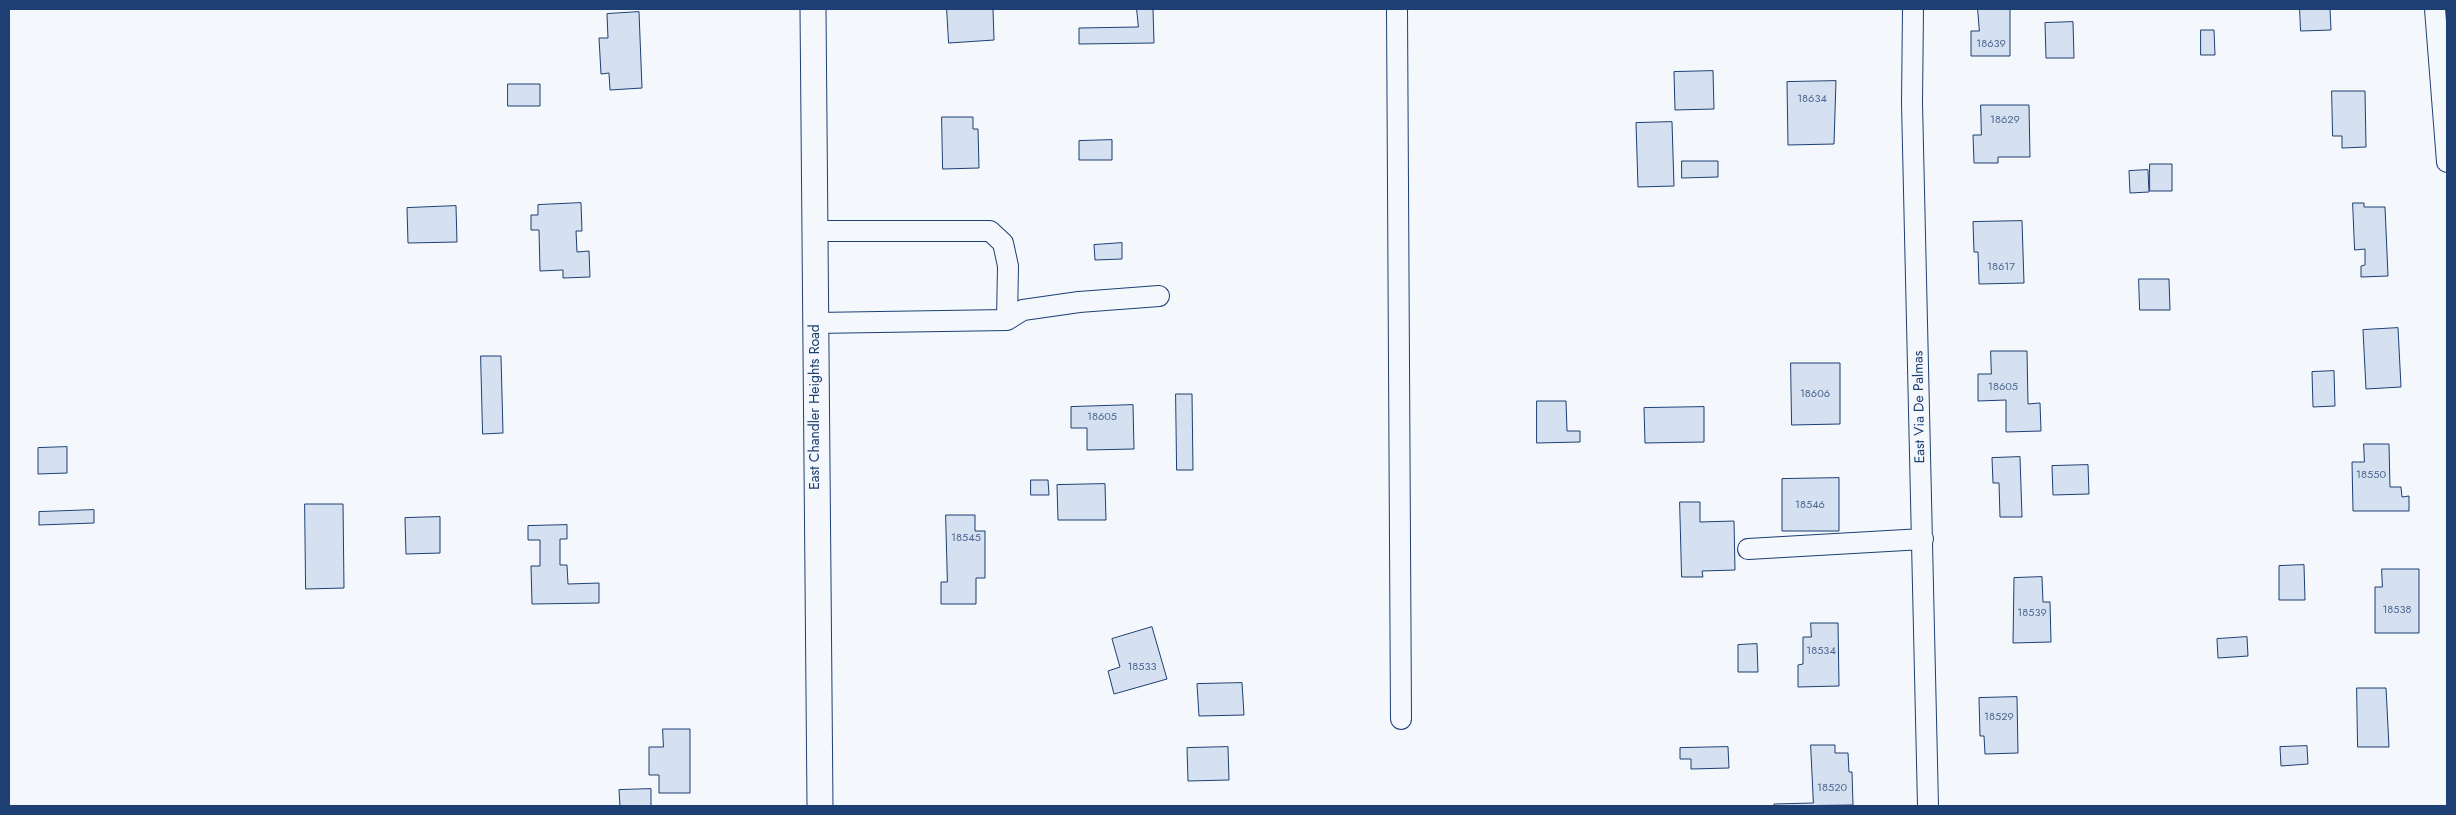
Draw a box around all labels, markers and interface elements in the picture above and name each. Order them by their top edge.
house number: 18639 [1976,37,2006,51]
house number: 18634 [1797,92,1827,106]
house number: 18629 [1990,113,2020,127]
house number: 18617 [1987,260,2015,274]
street label: East Chandler Heights Road [808,324,824,490]
street label: East Via De Palmas [1911,350,1929,464]
house number: 18605 [1988,380,2018,394]
house number: 18606 [1800,387,1830,401]
house number: 18605 [1087,410,1117,424]
house number: 18550 [2356,468,2386,482]
house number: 18546 [1795,498,1825,512]
house number: 18545 [951,531,981,545]
house number: 18538 [2382,603,2412,617]
house number: 18539 [2017,606,2047,620]
house number: 18534 [1806,644,1836,658]
house number: 18533 [1127,660,1157,674]
house number: 18529 [1984,710,2014,724]
house number: 18520 [1817,781,1847,795]

